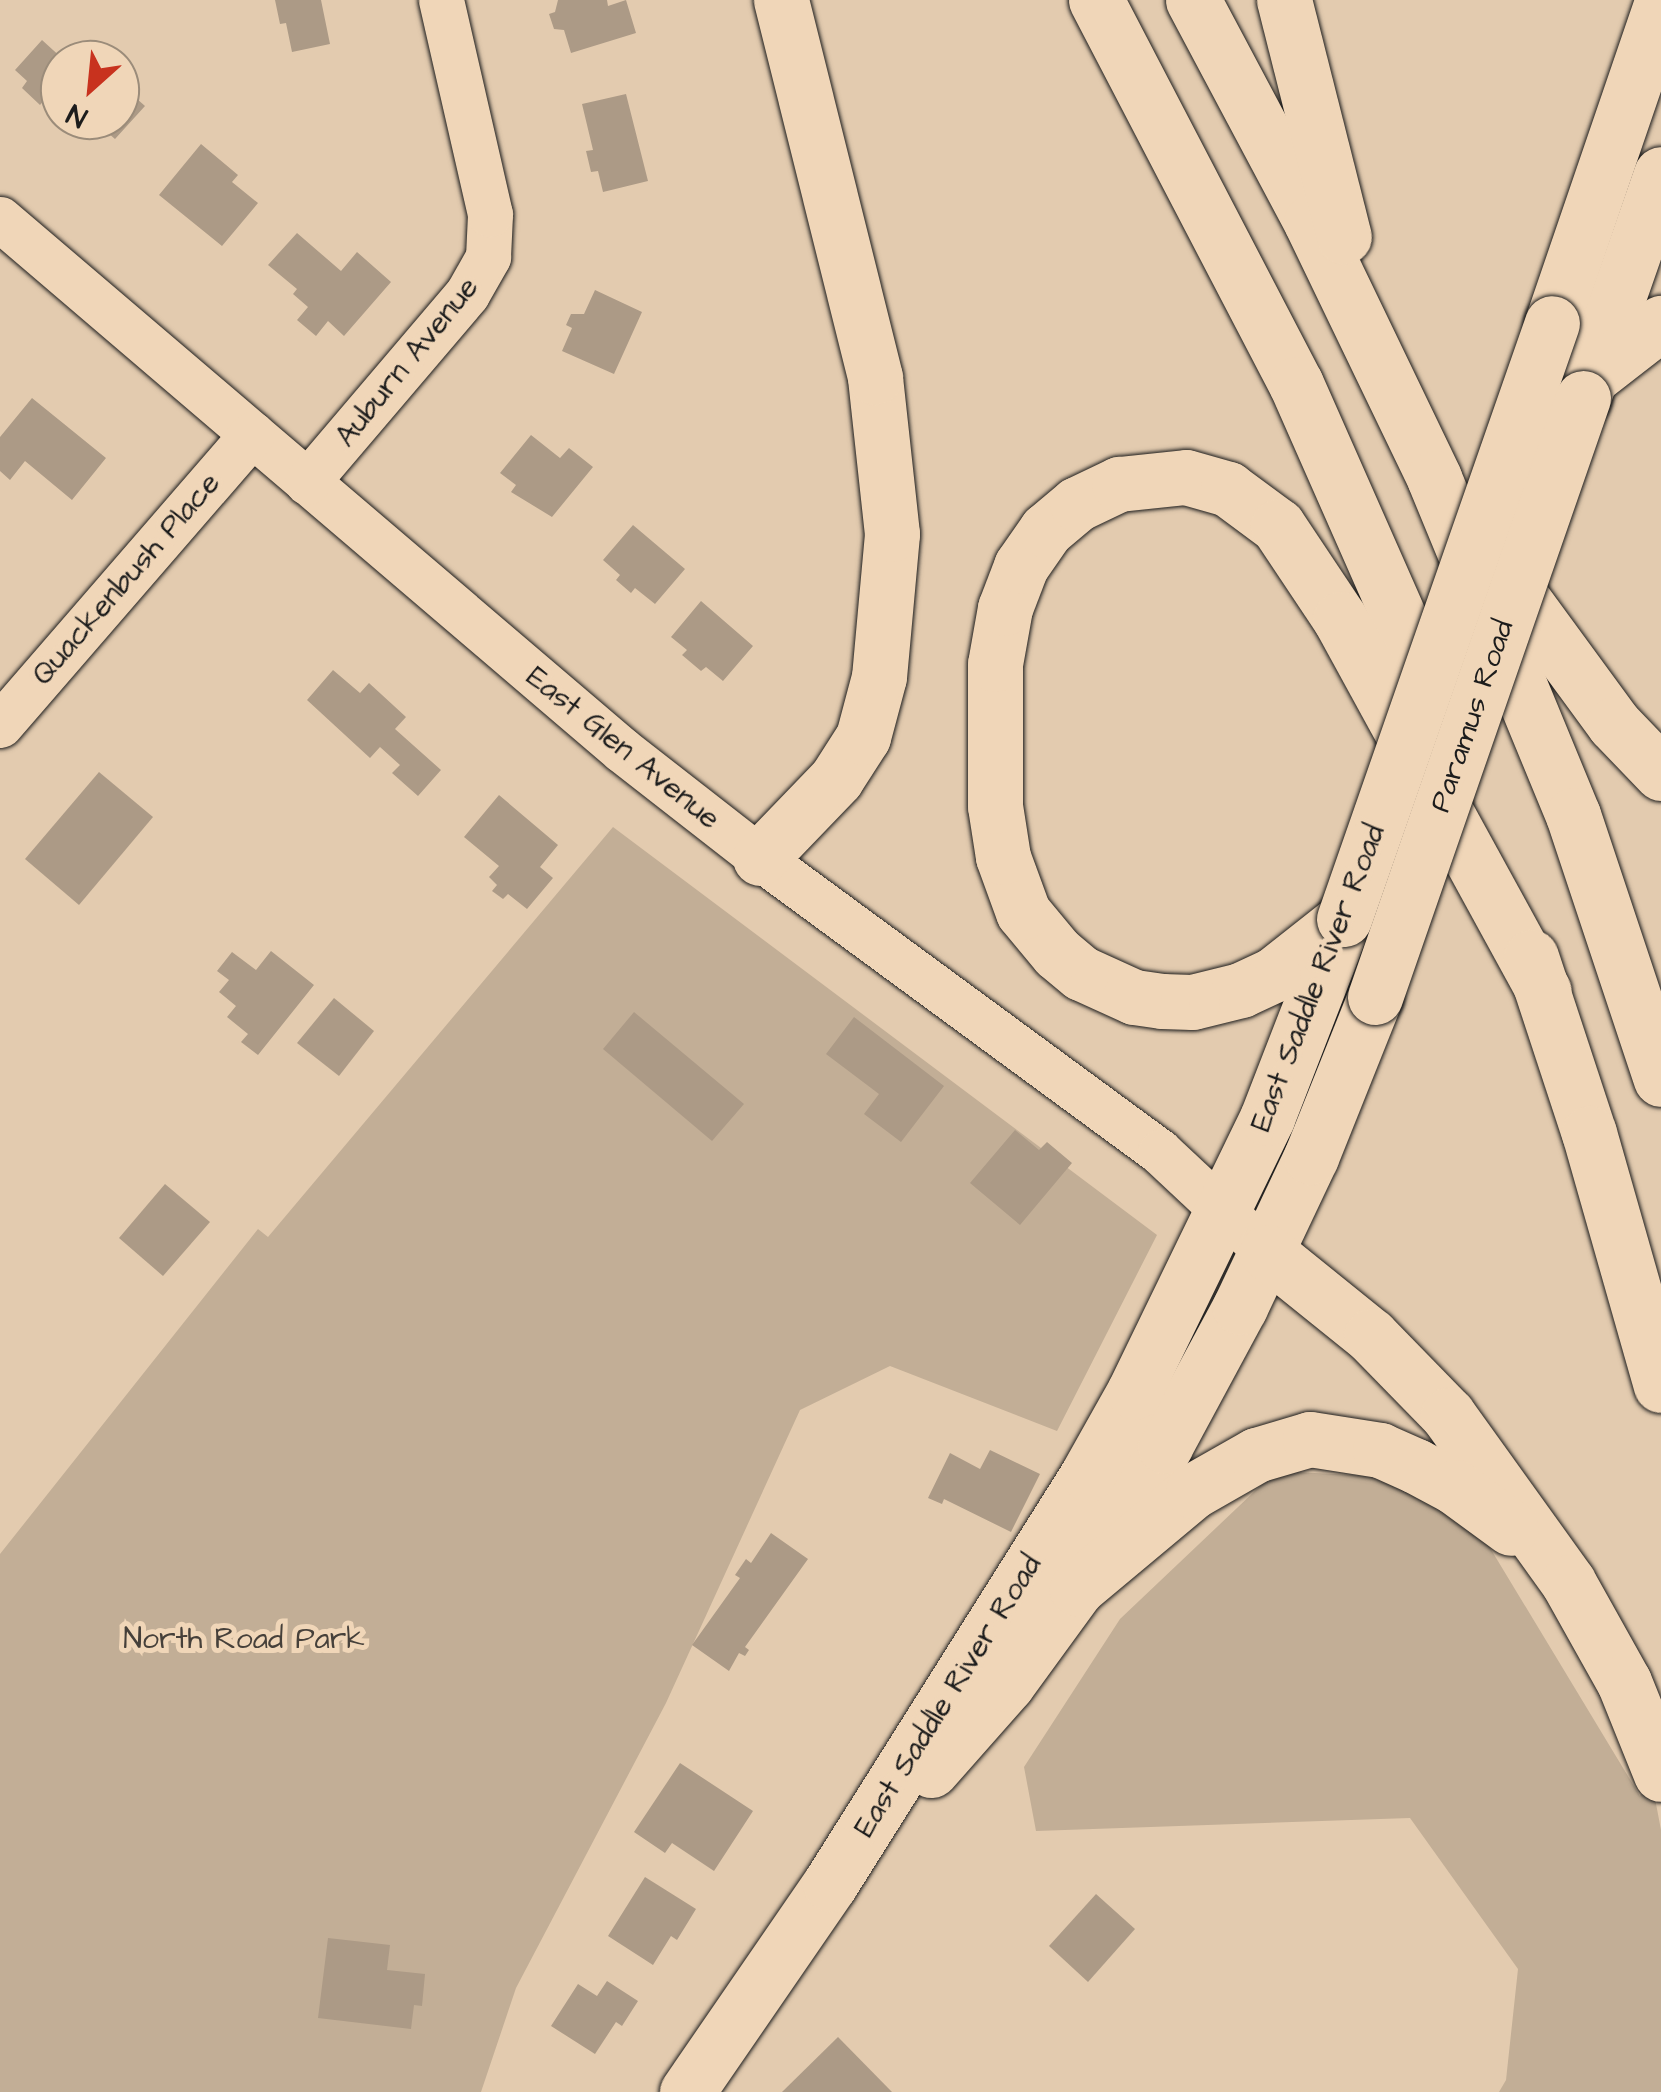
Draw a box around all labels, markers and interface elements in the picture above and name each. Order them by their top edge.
north arrow [40,40,140,140]
text: N [60,94,94,137]
street label: Auburn Avenue [328,270,486,454]
street label: Quackenbush Place [24,466,228,692]
street label: Paramus Road [1422,615,1522,817]
street label: East Glen Avenue [519,659,727,837]
street label: East Saddle River Road [1243,820,1393,1136]
street label: East Saddle River Road [846,1548,1050,1844]
park label: North Road Park [123,1621,365,1657]

